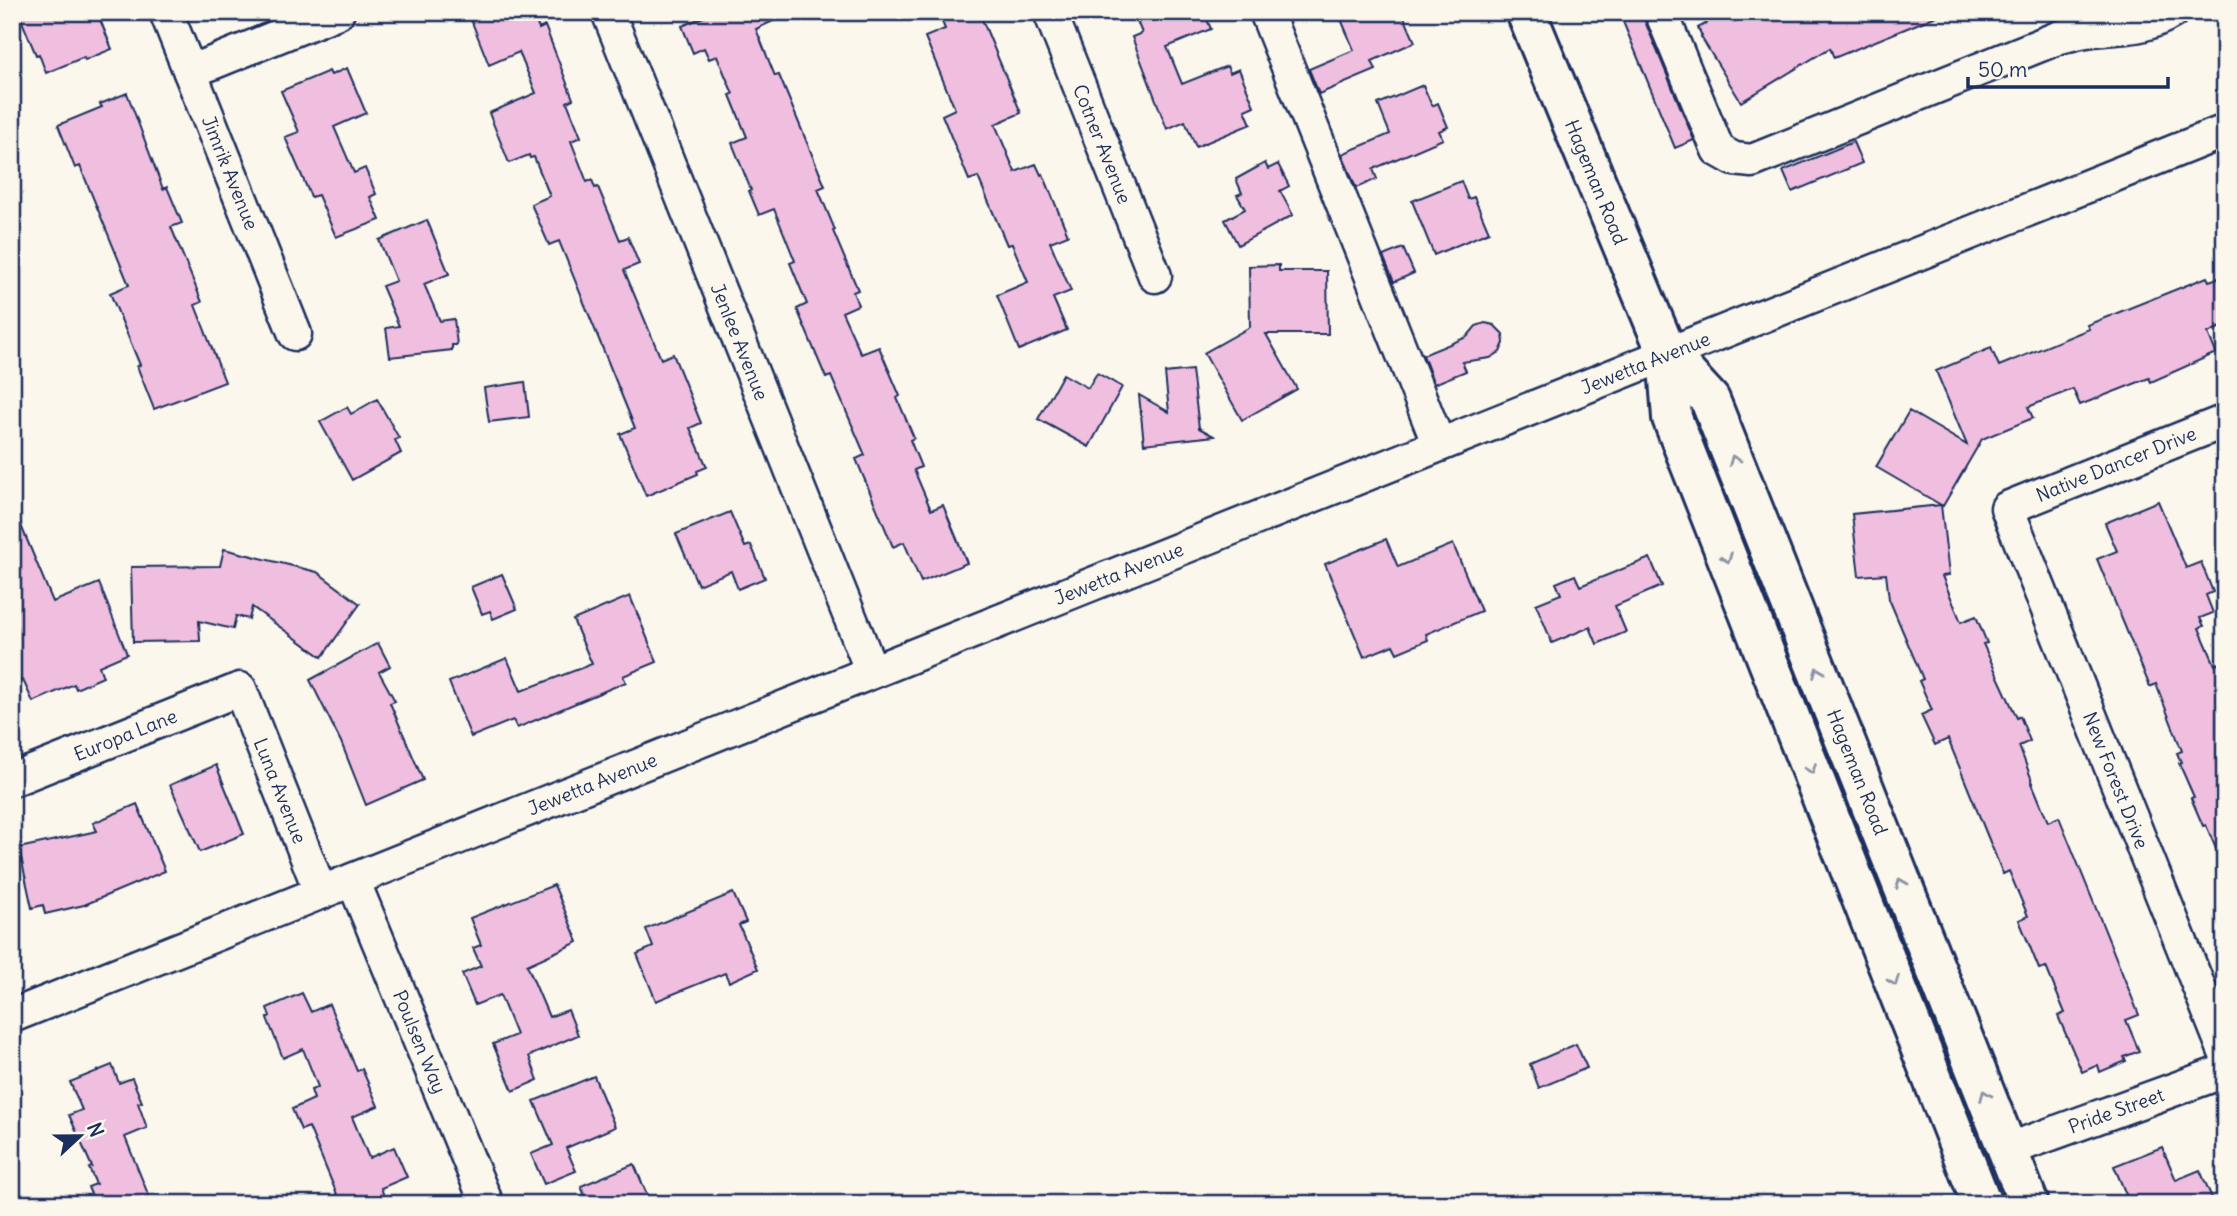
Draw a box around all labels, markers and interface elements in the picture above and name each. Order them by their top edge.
scale bar [1968,46,2167,90]
text: 50 m [1978,56,2027,83]
street label: Cotner Avenue [1068,81,1137,207]
street label: Jimrik Avenue [197,112,264,233]
street label: Hageman Road [1560,116,1633,248]
street label: Jenlee Avenue [706,280,774,404]
street label: Jewetta Avenue [1577,326,1713,399]
street label: Native Dancer Drive [2032,421,2200,507]
one-way arrow [1728,455,1742,467]
street label: Jewetta Avenue [1051,537,1187,610]
one-way arrow [1719,551,1733,563]
one-way arrow [1812,666,1826,678]
street label: Europa Lane [70,703,180,766]
street label: Hageman Road [1822,706,1893,838]
street label: New Forest Drive [2078,708,2154,852]
street label: Luna Avenue [249,735,312,847]
street label: Jewetta Avenue [524,747,660,821]
one-way arrow [1802,763,1816,775]
one-way arrow [1896,878,1910,890]
one-way arrow [1885,974,1899,986]
street label: Poulsen Way [388,986,452,1097]
street label: Pride Street [2065,1082,2167,1139]
one-way arrow [1980,1090,1994,1102]
north arrow [46,1100,116,1170]
text: N [82,1119,109,1140]

